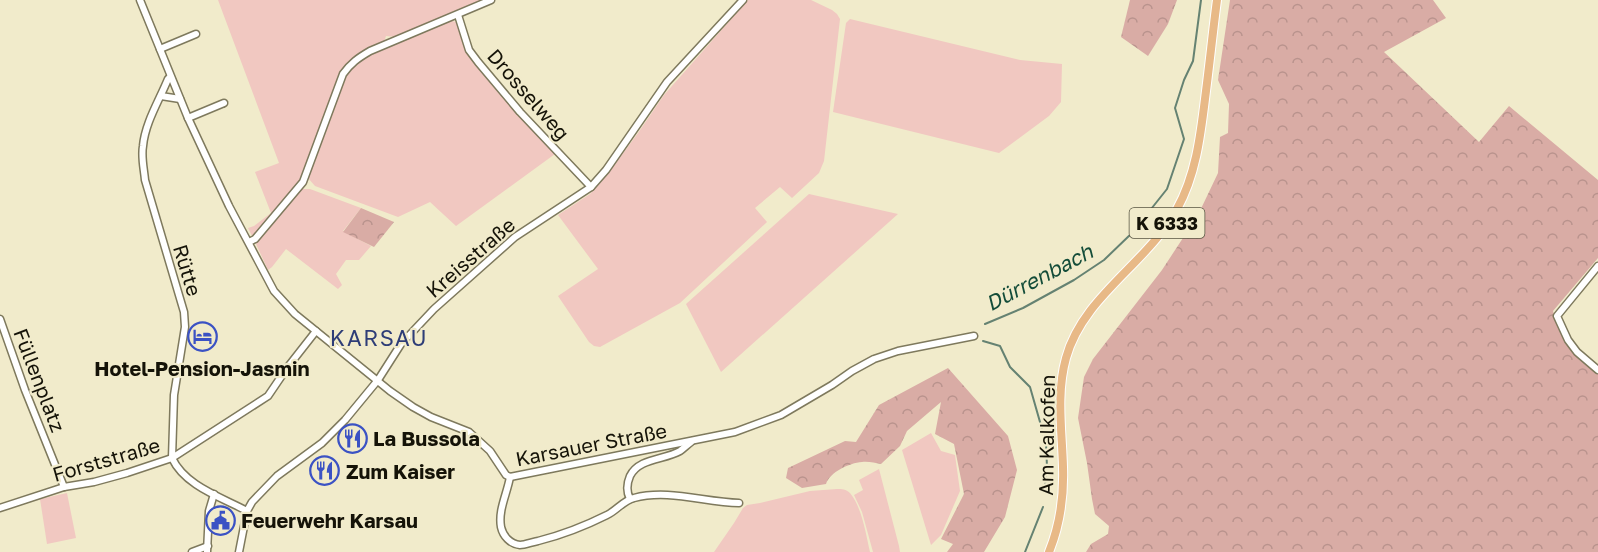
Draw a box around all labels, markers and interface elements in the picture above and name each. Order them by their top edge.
street label: Drosselweg [483,44,575,144]
road number: K 6333 [1130,208,1204,238]
street label: Kreisstraße [421,212,519,302]
water label: Dürrenbach [981,237,1098,316]
street label: Rütte [169,241,207,299]
hotel icon: Hotel-Pension-Jasmin [186,321,218,353]
district label: KARSAU [330,324,428,351]
street label: Füllenplatz [9,325,71,435]
place label: Hotel-Pension-Jasmin [94,356,310,380]
street label: Am Kalkofen [1033,374,1059,496]
street label: Karsauer Straße [513,418,669,470]
restaurant icon: La Bussola [336,422,368,454]
place label: La Bussola [373,426,480,450]
street label: Forststraße [49,432,163,486]
restaurant icon: Zum Kaiser [309,455,341,487]
place label: Zum Kaiser [346,459,455,483]
public building icon: Feuerwehr Karsau [204,504,236,536]
place label: Feuerwehr Karsau [241,508,418,532]

